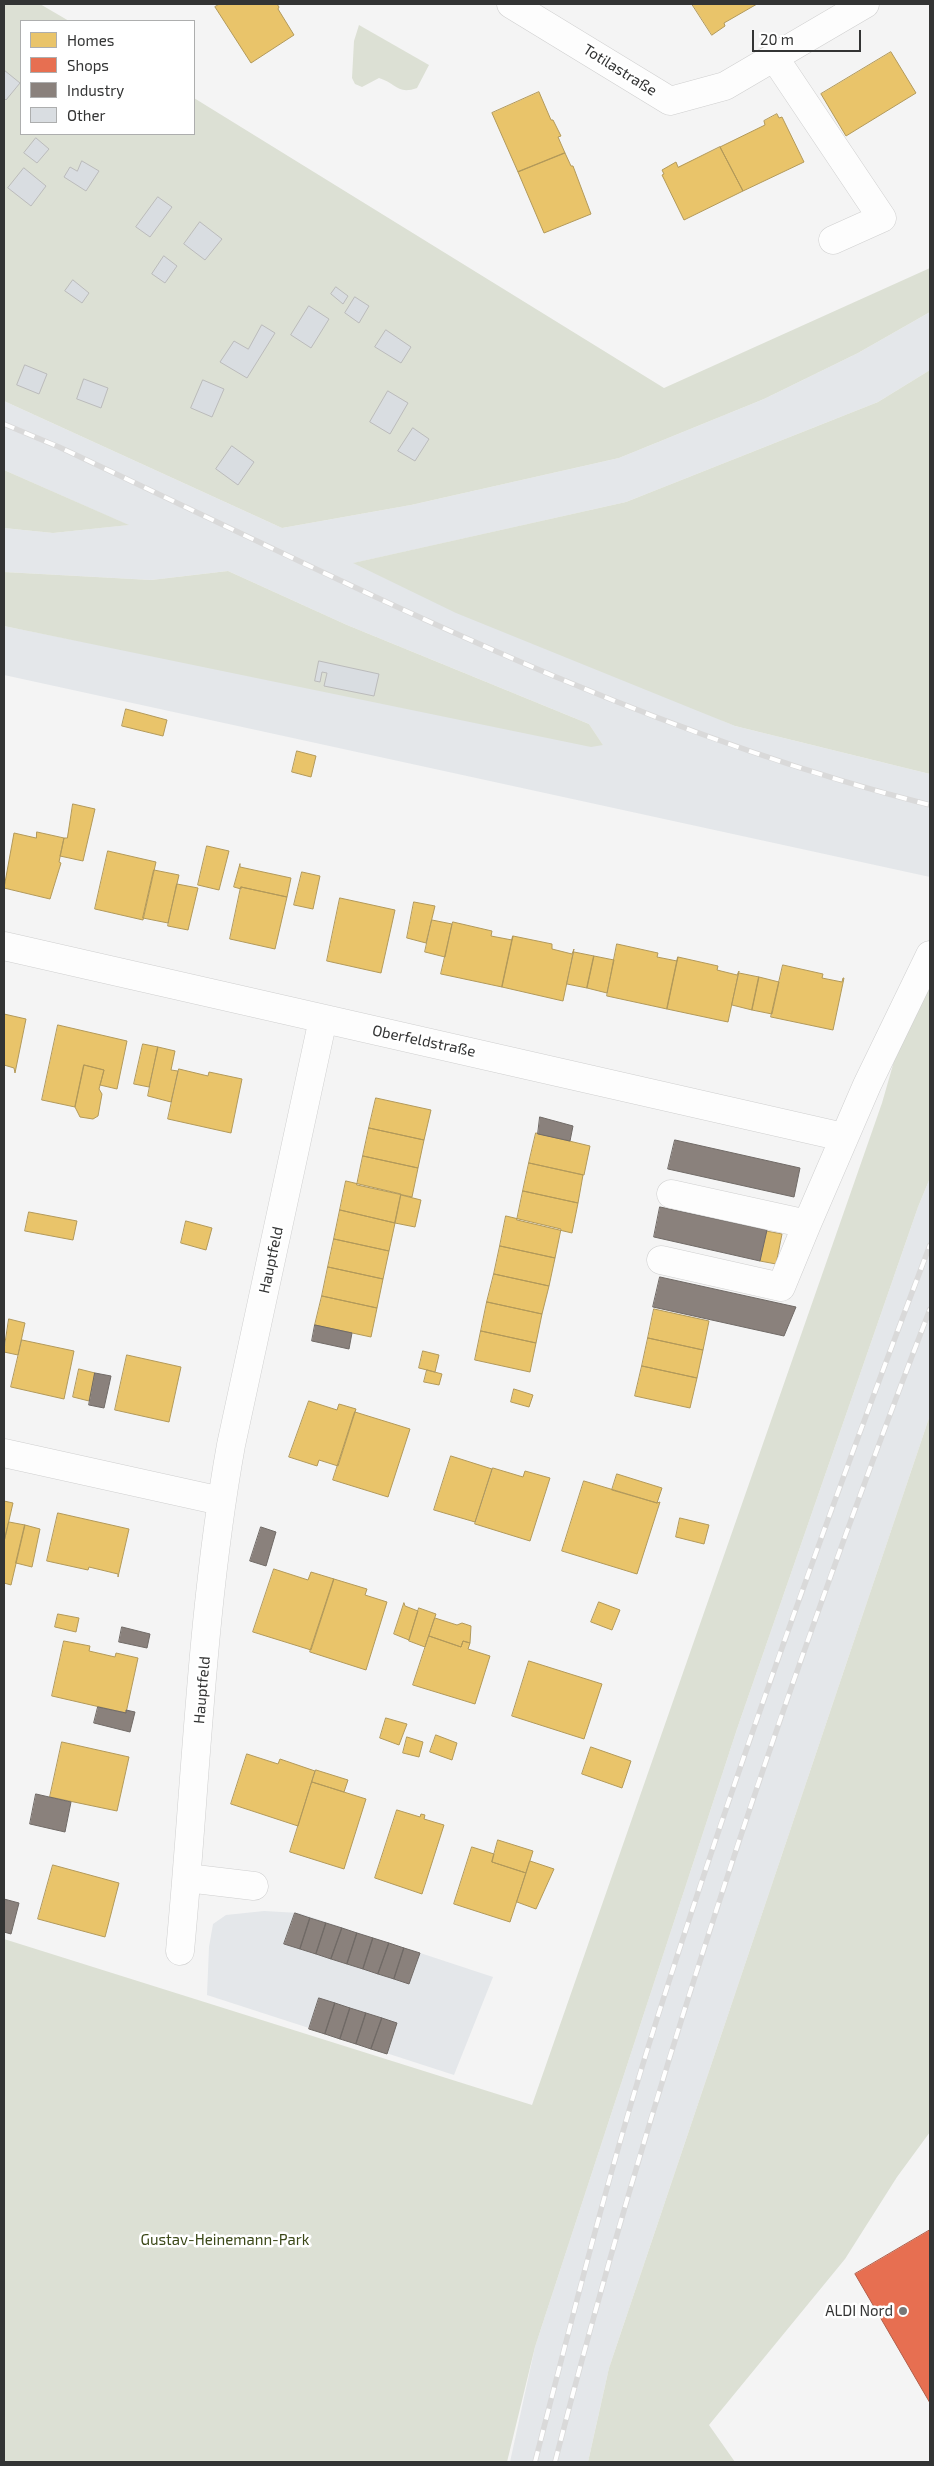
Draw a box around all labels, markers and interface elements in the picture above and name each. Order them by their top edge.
legend [20,20,195,135]
scale bar [754,20,863,52]
text: 20 m [760,30,794,48]
text: Homes [67,31,114,49]
street label: Totilastraße [580,40,660,100]
text: Shops [67,56,109,74]
text: Industry [67,81,124,99]
text: Other [67,106,106,124]
street label: Oberfeldstraße [371,1021,477,1061]
street label: Hauptfeld [255,1225,287,1295]
street label: Hauptfeld [190,1655,214,1725]
park label: Gustav-Heinemann-Park [140,2231,310,2249]
place label: ALDI Nord [825,2302,893,2320]
marker: ALDI Nord [897,2305,909,2317]

